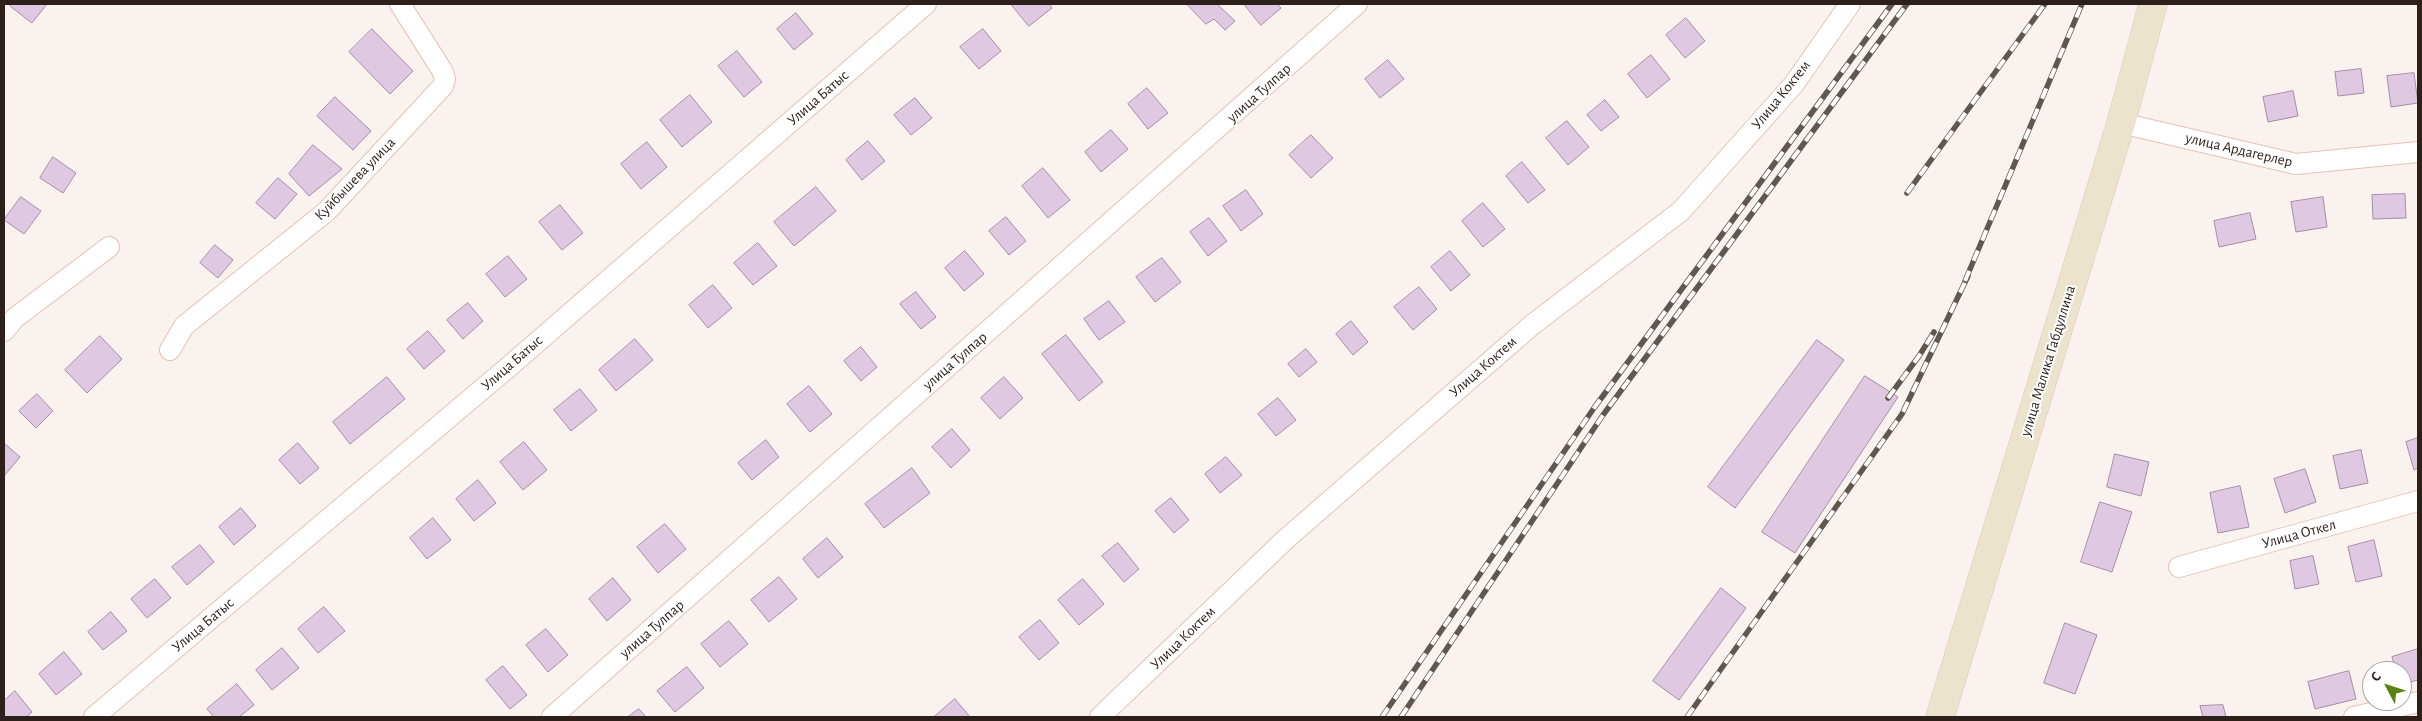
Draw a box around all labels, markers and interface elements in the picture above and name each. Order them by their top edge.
street label: Улица Коктем [1748,57,1814,133]
street label: улица Тулпар [1223,60,1295,126]
street label: Улица Батыс [784,66,852,130]
street label: улица Ардагерлер [2184,129,2294,171]
street label: Куйбышева улица [311,134,399,224]
street label: улица Малика Габдуллина [2016,283,2080,439]
street label: улица Тулпар [919,328,991,394]
street label: Улица Батыс [478,331,546,395]
street label: Улица Коктем [1446,333,1520,401]
street label: Улица Откел [2260,516,2338,552]
street label: Улица Батыс [168,594,238,656]
street label: улица Тулпар [616,596,688,662]
street label: Улица Коктем [1147,603,1219,673]
north arrow [2362,661,2412,711]
text: С [2368,670,2384,684]

